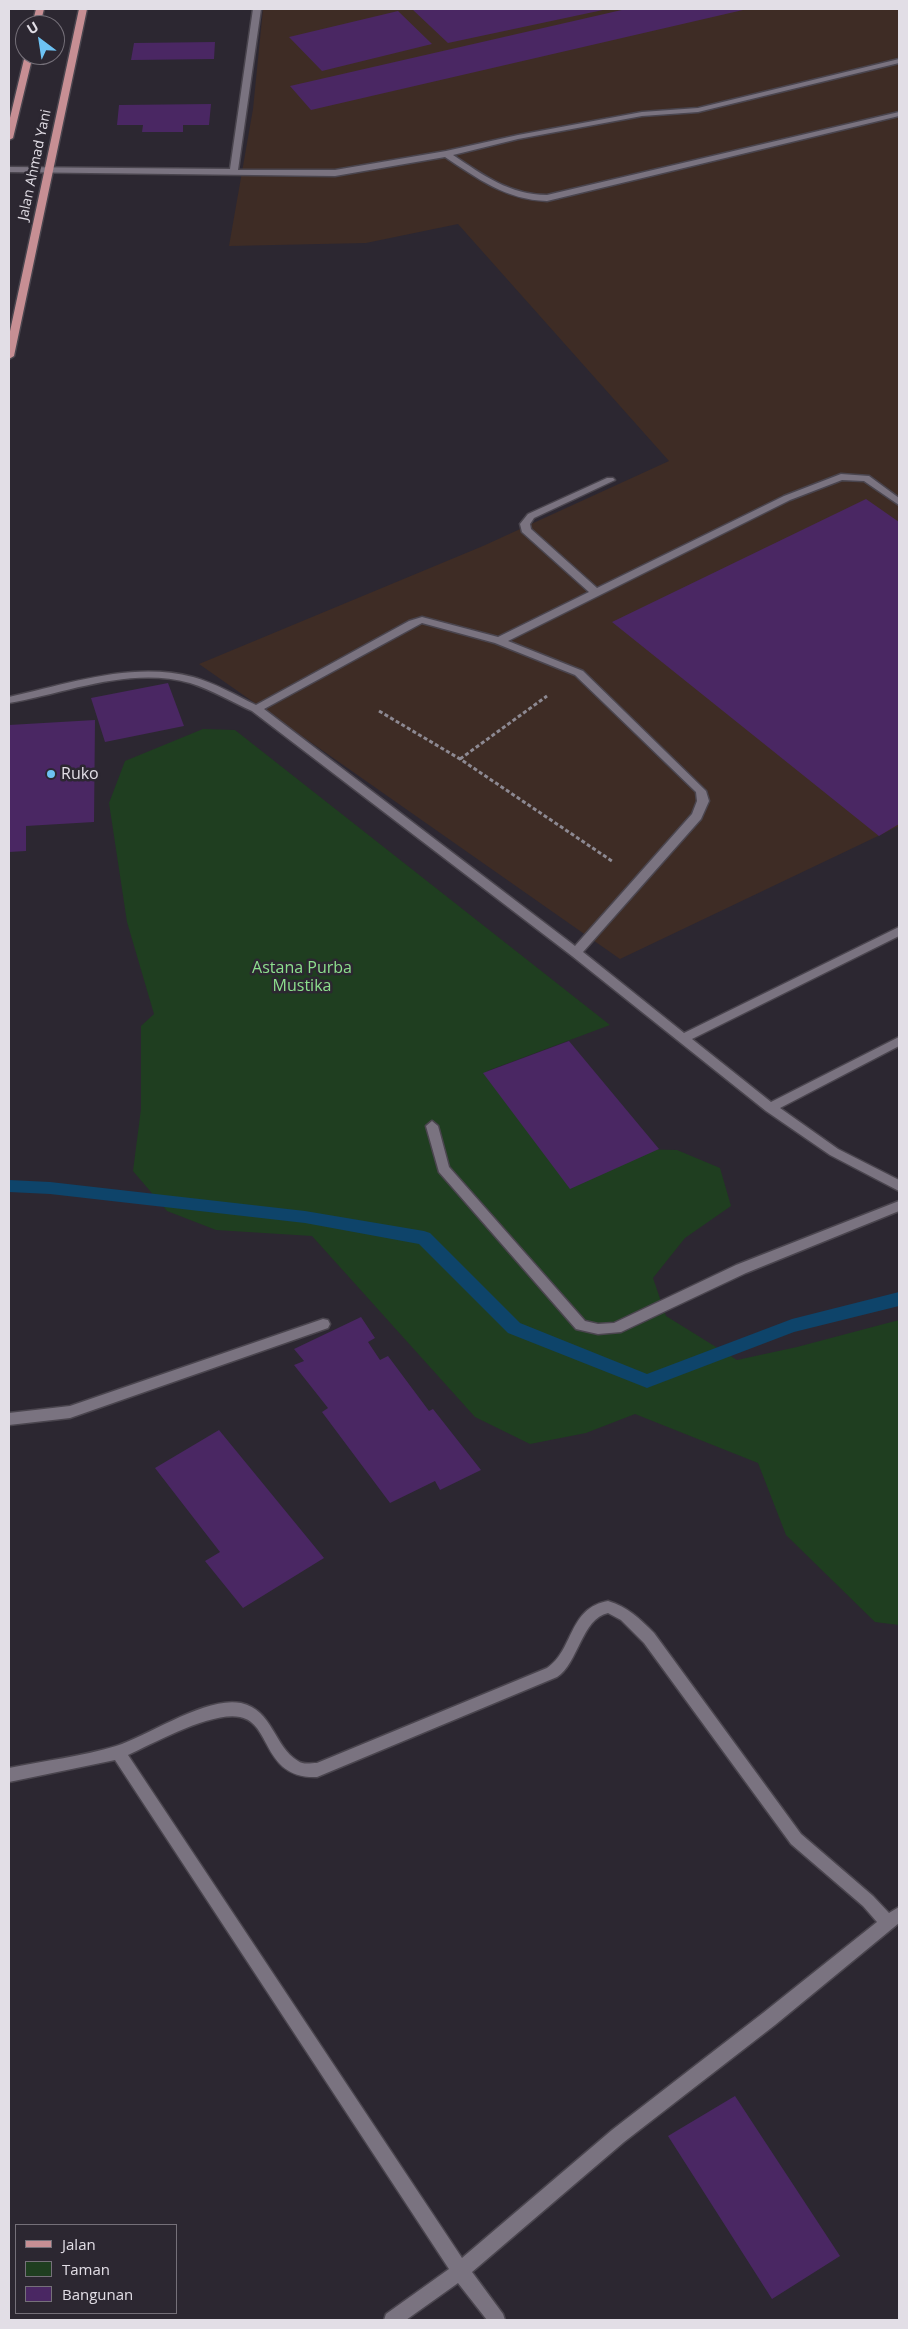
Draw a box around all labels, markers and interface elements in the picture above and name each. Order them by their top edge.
north arrow [15,15,65,65]
text: U [23,17,42,38]
street label: Jalan Ahmad Yani [15,108,55,222]
place label: Ruko [61,764,99,784]
marker: Ruko [45,768,57,780]
park label: Astana Purba Mustika [252,958,352,996]
legend [15,2224,178,2314]
text: Jalan [62,2234,96,2254]
text: Taman [62,2259,110,2279]
text: Bangunan [62,2284,133,2304]

